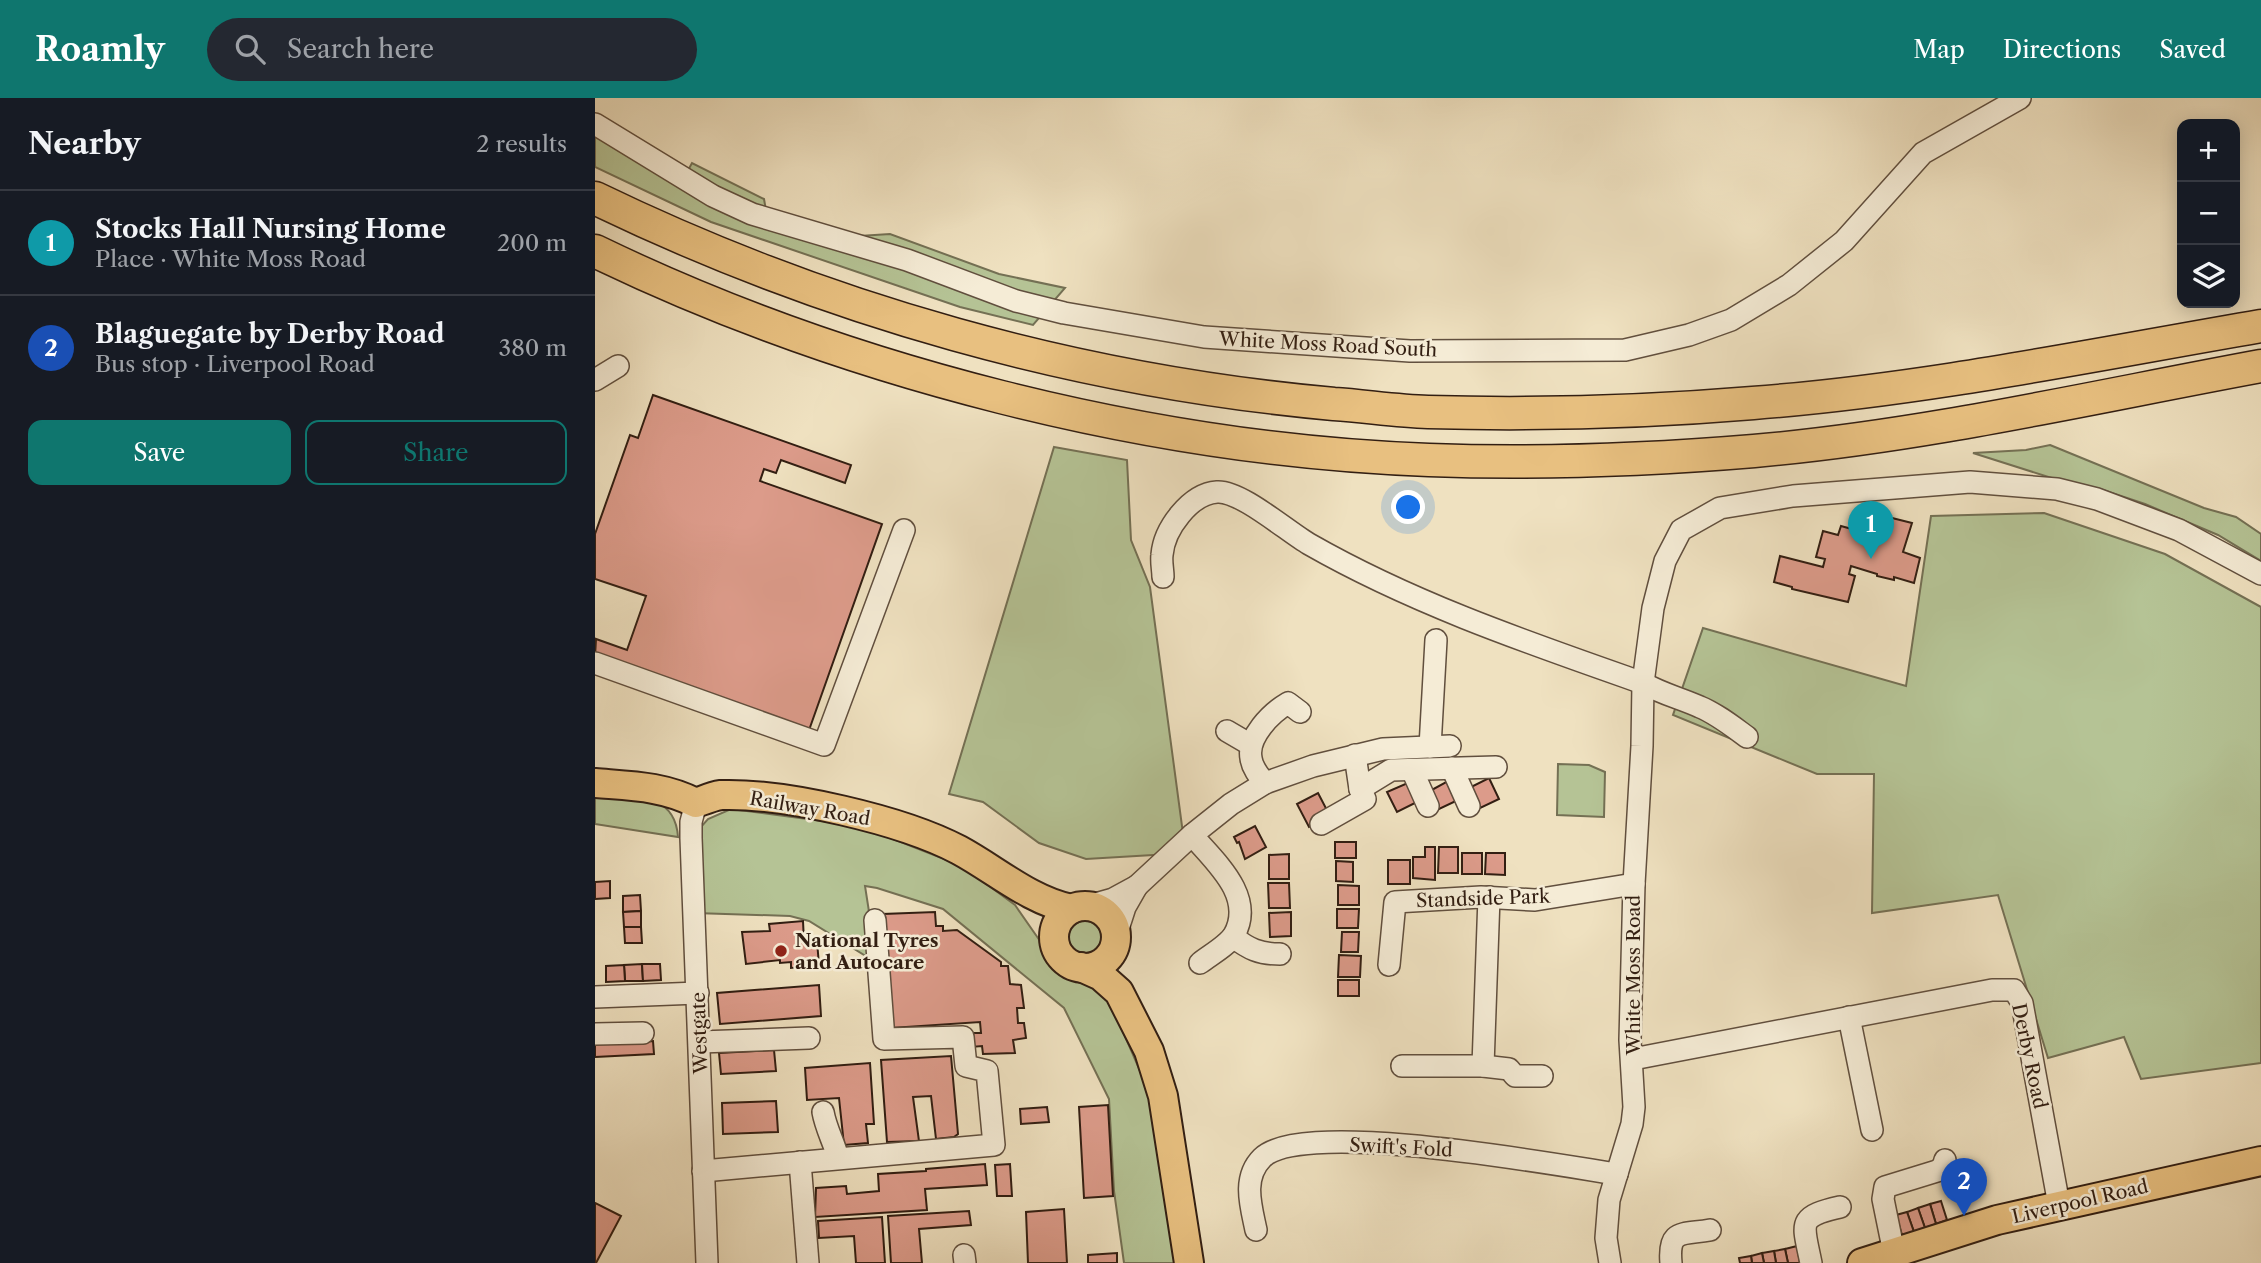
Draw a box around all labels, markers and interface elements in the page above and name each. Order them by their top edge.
search box [207,18,697,81]
text: Roamly [35,29,165,70]
icon: search [231,30,269,68]
text: Search here [287,33,434,65]
text: Map [1913,35,1965,64]
text: Directions [2003,35,2121,64]
text: Saved [2159,35,2226,64]
map controls [2177,119,2240,308]
button: + [2177,119,2240,182]
text: Nearby [28,125,141,162]
text: 2 results [476,130,567,158]
button: − [2177,182,2240,245]
text: Stocks Hall Nursing Home [95,213,446,245]
text: 1 [46,229,56,257]
text: 200 m [497,229,567,257]
text: Place · White Moss Road [95,245,366,273]
button: layers [2177,245,2240,308]
text: Blaguegate by Derby Road [95,318,445,350]
street label: White Moss Road South [1217,327,1438,362]
text: 2 [44,334,58,362]
text: 380 m [499,334,567,362]
text: Bus stop · Liverpool Road [95,350,375,378]
button: Save [28,420,291,485]
button: Share [305,420,567,485]
your location [1391,490,1425,524]
pin: 1 [1848,501,1894,559]
street label: Railway Road [748,787,872,830]
street label: Standside Park [1416,885,1551,912]
street label: White Moss Road [1622,894,1645,1056]
place label: National Tyres and Autocare [795,929,939,974]
marker: National Tyres and Autocare [773,943,789,959]
street label: Westgate [687,992,712,1075]
street label: Derby Road [2007,1001,2052,1111]
street label: Swift's Fold [1349,1133,1454,1162]
pin: 2 [1941,1158,1987,1216]
street label: Liverpool Road [2010,1175,2151,1228]

